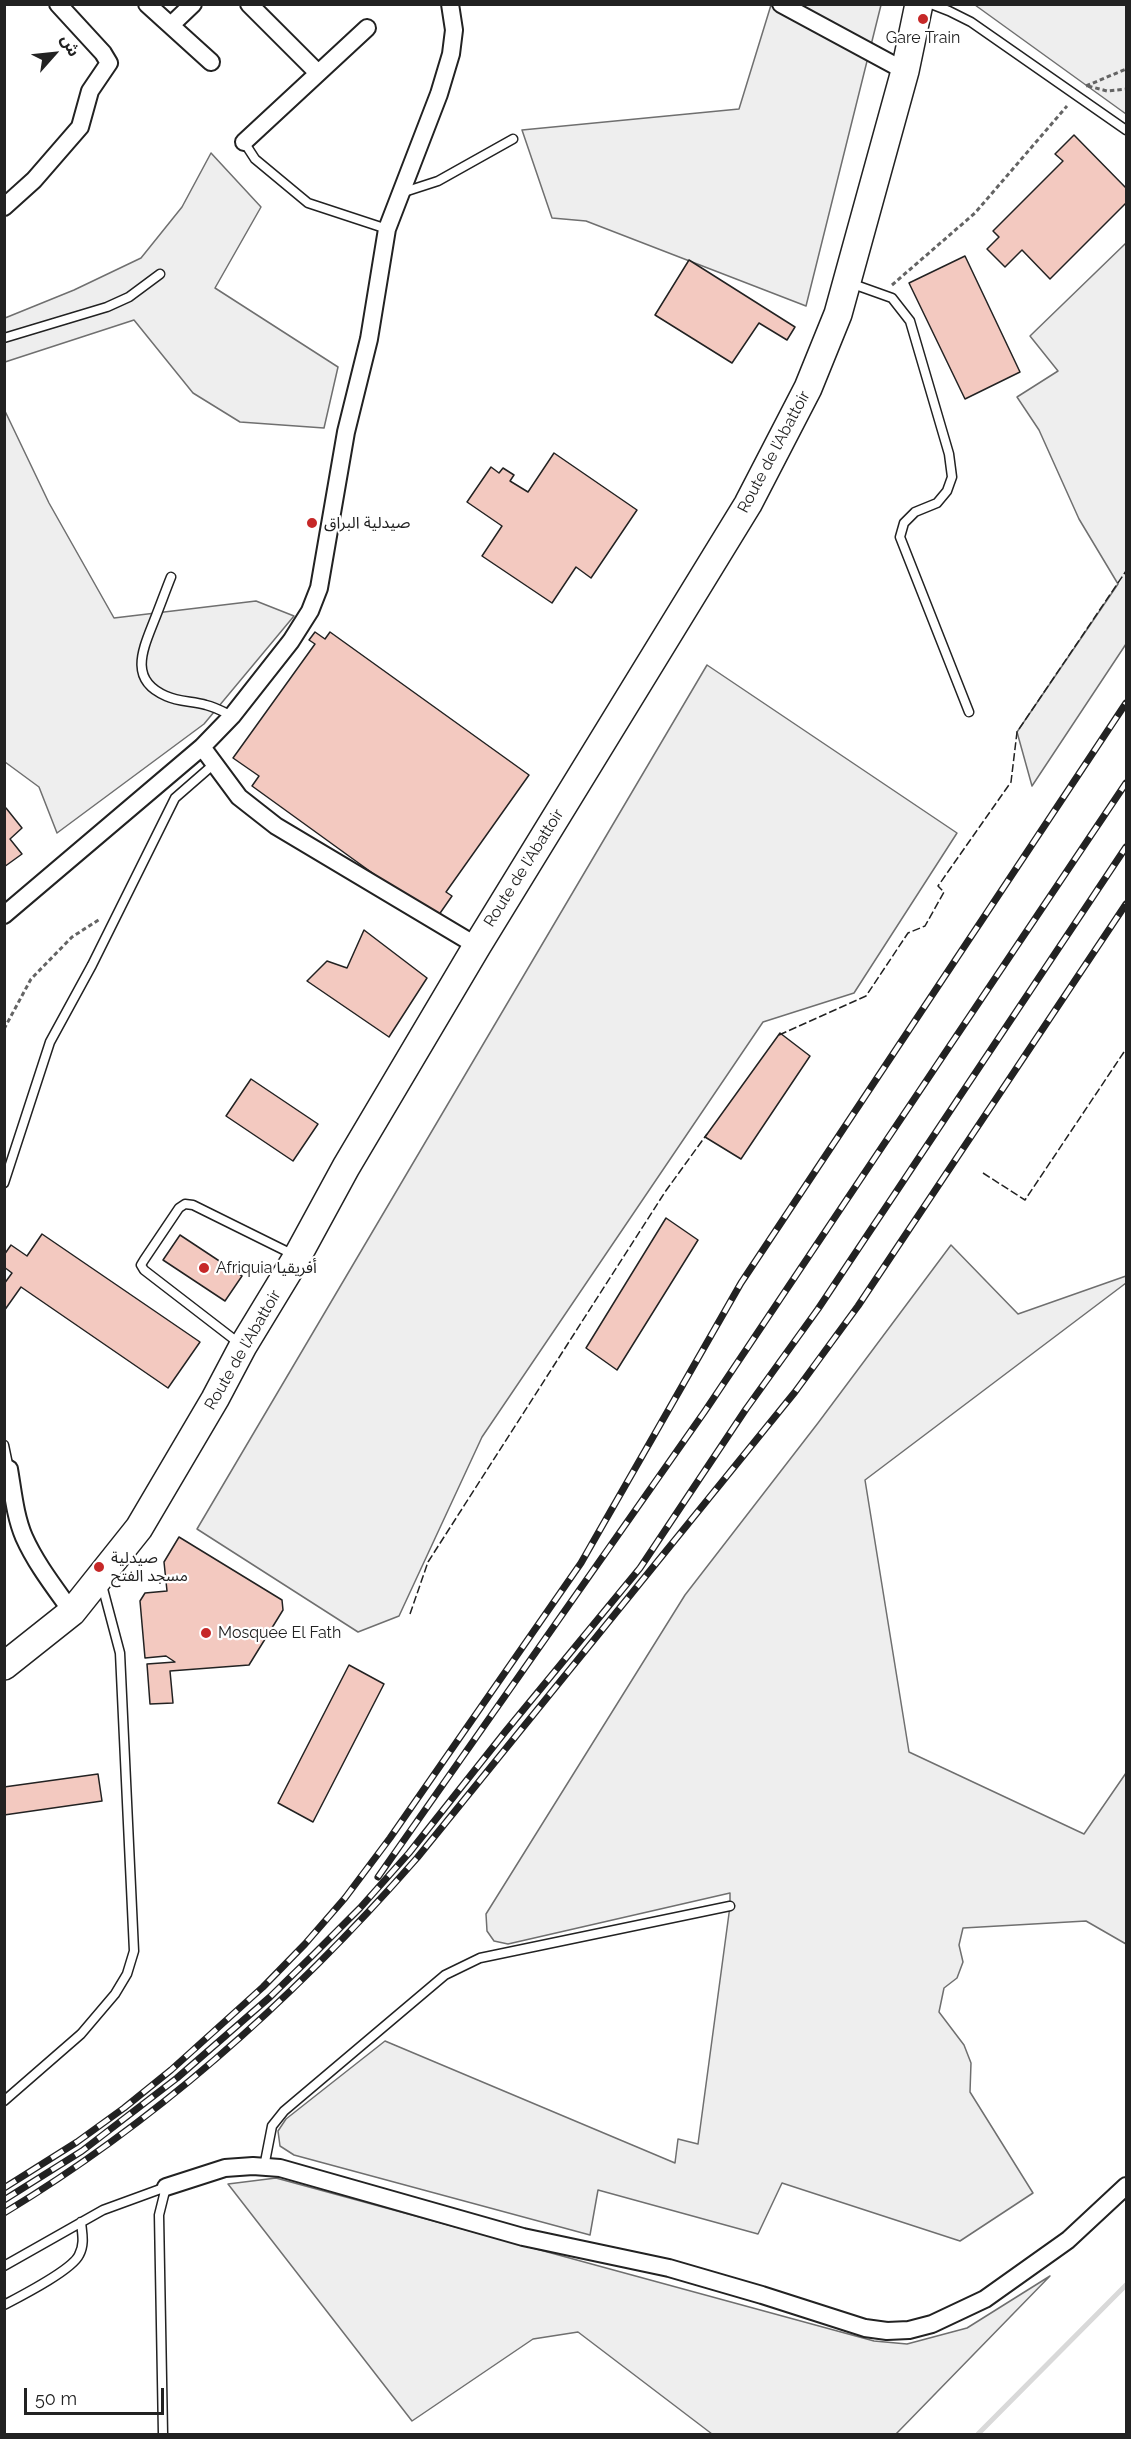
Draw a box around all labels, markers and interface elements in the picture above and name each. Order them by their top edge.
marker: Gare Train [916,12,930,26]
north arrow [24,24,84,84]
place label: Gare Train [886,28,960,48]
text: ش [57,32,84,60]
street label: Route de l’Abattoir [734,388,814,516]
place label: صيدلية البراق [324,513,410,533]
marker: صيدلية البراق [305,516,319,530]
street label: Route de l’Abattoir [480,806,568,930]
place label: Afriquia أفريقيا [216,1258,317,1278]
marker: Afriquia أفريقيا [197,1261,211,1275]
street label: Route de l’Abattoir [201,1287,285,1413]
place label: صيدلية مسجد الفتح [111,1548,188,1586]
marker: صيدلية مسجد الفتح [92,1560,106,1574]
place label: Mosquee El Fath [218,1623,341,1643]
marker: Mosquee El Fath [199,1626,213,1640]
scale bar [27,2376,166,2414]
text: 50 m [35,2388,77,2409]

